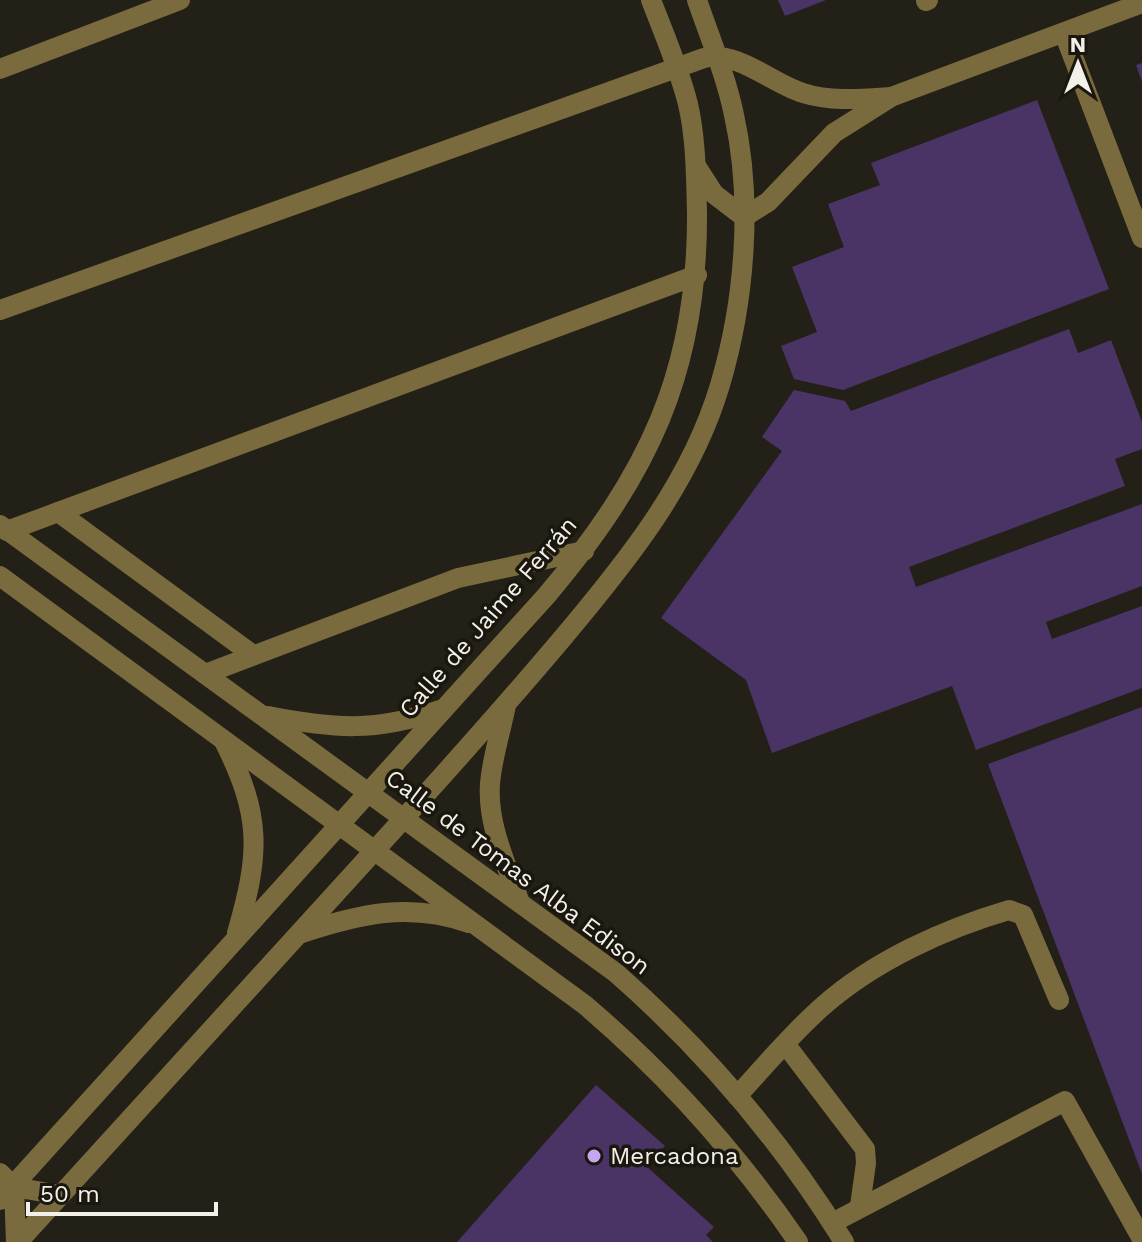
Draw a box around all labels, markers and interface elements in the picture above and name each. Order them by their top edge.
north arrow [1038,24,1118,104]
text: N [1070,32,1086,57]
street label: Calle de Jaime Ferrán [393,511,583,723]
street label: Calle de Tomas Alba Edison [380,763,656,981]
place label: Mercadona [610,1142,738,1170]
marker: Mercadona [585,1147,603,1165]
scale bar [28,1166,216,1216]
text: 50 m [40,1180,100,1208]

